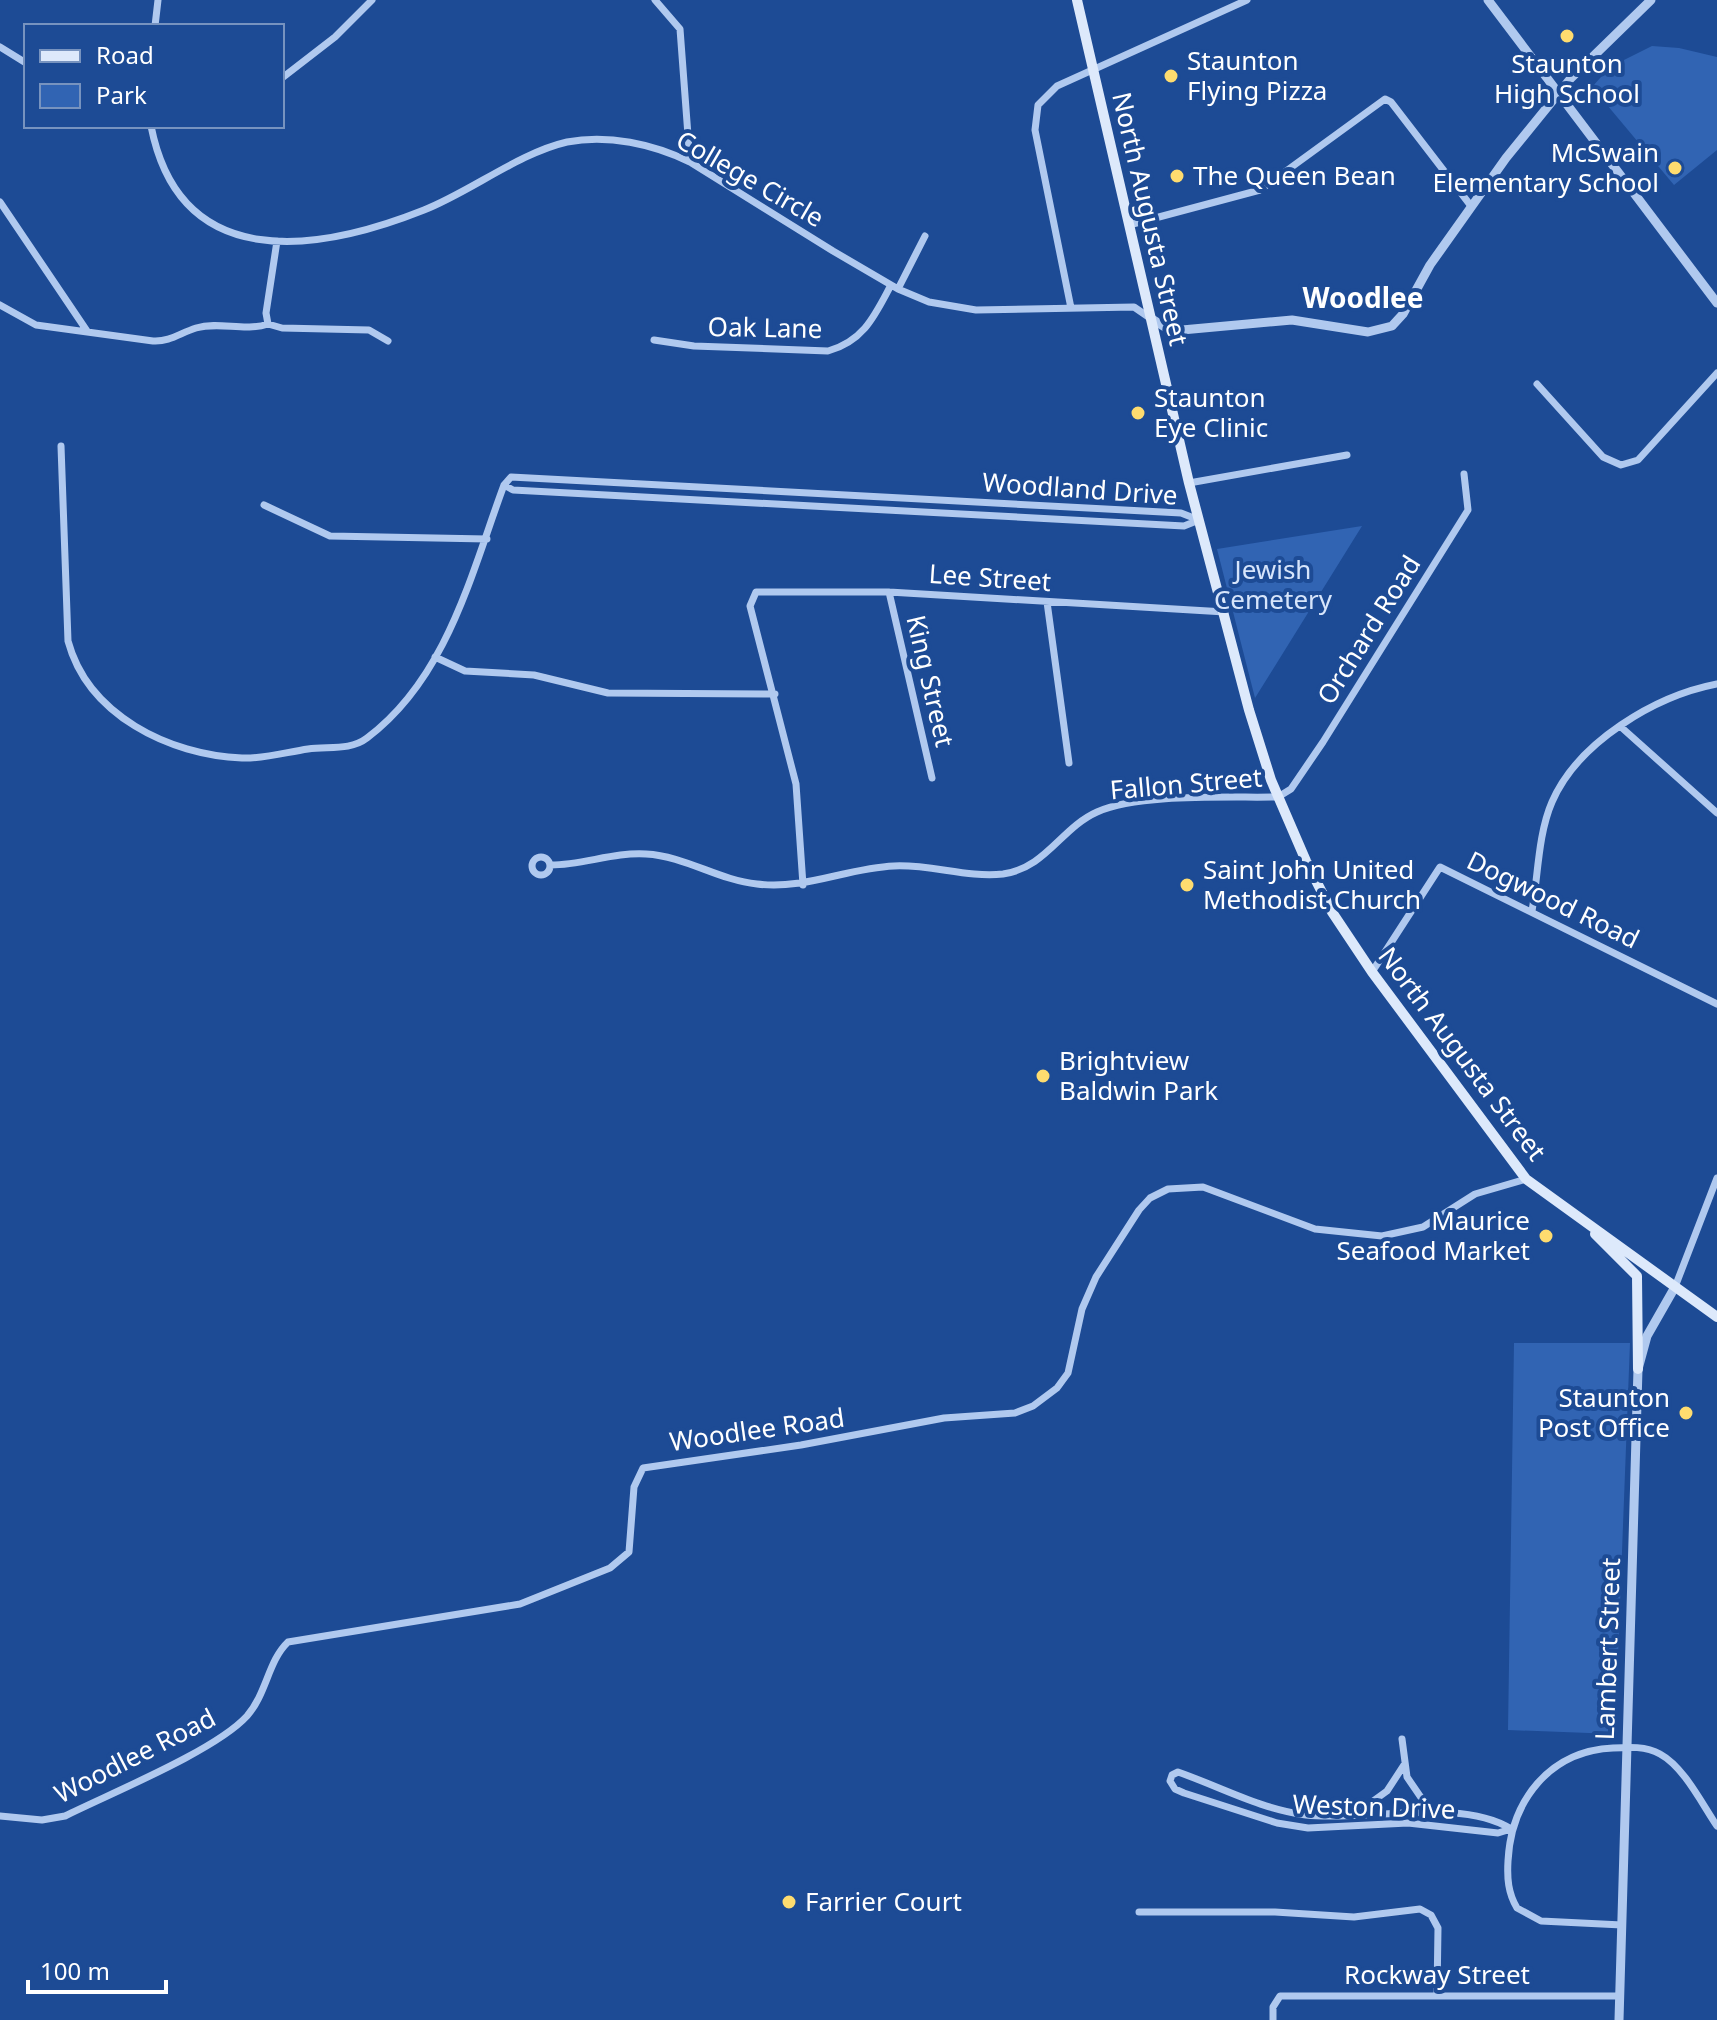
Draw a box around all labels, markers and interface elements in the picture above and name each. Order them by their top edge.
legend [24,24,284,128]
marker: Staunton High School [1558,27,1576,45]
text: Road [96,38,154,71]
place label: Staunton Flying Pizza [1187,42,1327,108]
place label: Staunton High School [1494,45,1640,111]
marker: Staunton Flying Pizza [1162,67,1180,85]
text: Park [96,78,147,111]
street label: North Augusta Street [1104,89,1198,349]
street label: College Circle [670,121,831,235]
place label: McSwain Elementary School [1432,134,1659,200]
place label: The Queen Bean [1193,157,1396,193]
marker: McSwain Elementary School [1666,159,1684,177]
marker: The Queen Bean [1168,167,1186,185]
district label: Woodlee [1303,278,1424,316]
street label: Oak Lane [707,308,823,346]
place label: Staunton Eye Clinic [1154,379,1268,445]
marker: Staunton Eye Clinic [1129,404,1147,422]
street label: Woodland Drive [981,463,1179,513]
street label: Orchard Road [1308,548,1428,711]
park label: Jewish Cemetery [1214,551,1333,617]
street label: Lee Street [928,555,1052,599]
street label: King Street [898,611,964,750]
street label: Fallon Street [1108,758,1264,808]
street label: Dogwood Road [1461,842,1646,956]
place label: Saint John United Methodist Church [1203,851,1421,917]
marker: Saint John United Methodist Church [1178,876,1196,894]
street label: North Augusta Street [1370,939,1555,1168]
place label: Brightview Baldwin Park [1059,1042,1218,1108]
marker: Brightview Baldwin Park [1034,1067,1052,1085]
place label: Maurice Seafood Market [1336,1202,1530,1268]
marker: Maurice Seafood Market [1537,1227,1555,1245]
place label: Staunton Post Office [1538,1379,1670,1445]
street label: Woodlee Road [667,1399,847,1459]
marker: Staunton Post Office [1677,1404,1695,1422]
street label: Lambert Street [1586,1557,1628,1741]
street label: Woodlee Road [48,1699,221,1811]
street label: Weston Drive [1292,1785,1456,1827]
place label: Farrier Court [805,1883,962,1919]
marker: Farrier Court [780,1893,798,1911]
scale bar [28,1944,166,1994]
text: 100 m [40,1954,110,1987]
street label: Rockway Street [1344,1956,1530,1992]

